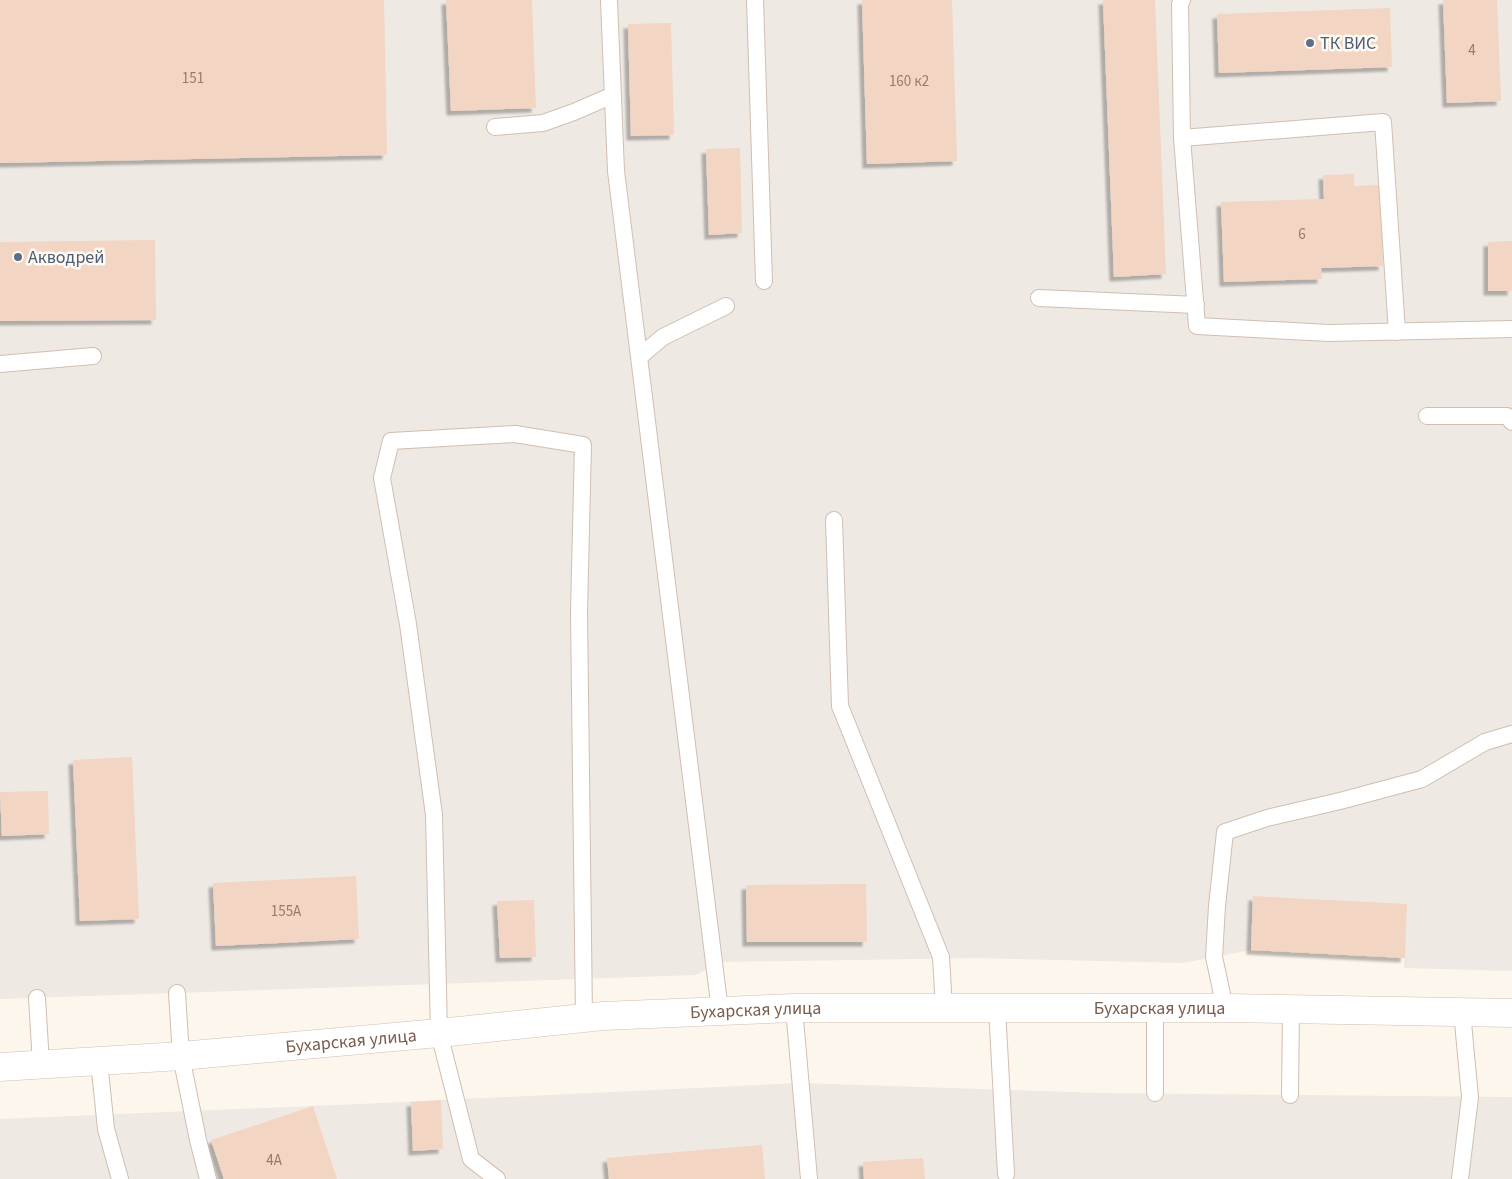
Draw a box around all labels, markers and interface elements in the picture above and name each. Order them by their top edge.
place label: ТК ВИС [1320,31,1376,56]
marker: ТК ВИС [1304,37,1316,49]
house number: 4 [1468,40,1476,61]
house number: 151 [182,68,204,89]
house number: 160 к2 [889,71,929,92]
house number: 6 [1298,224,1306,245]
place label: Акводрей [28,245,104,270]
marker: Акводрей [12,251,24,263]
house number: 155А [271,901,302,922]
street label: Бухарская улица [689,996,821,1025]
street label: Бухарская улица [1094,996,1225,1021]
street label: Бухарская улица [284,1023,418,1059]
house number: 4А [266,1150,283,1171]

